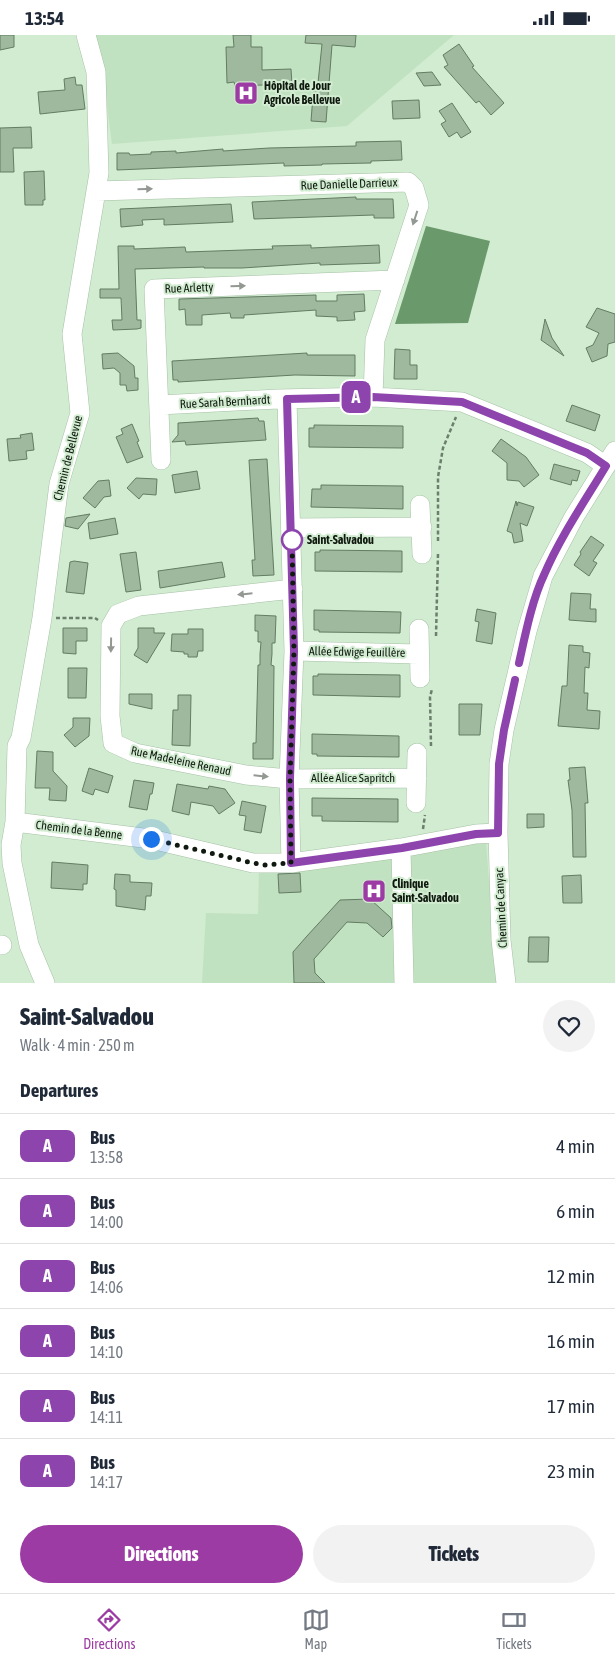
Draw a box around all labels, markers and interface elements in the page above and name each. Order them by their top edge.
text: 13:54 [25,7,64,29]
place label: Hôpital de Jour Agricole Bellevue [263,79,341,107]
hospital icon: Hôpital de Jour Agricole Bellevue [233,80,259,106]
street label: Rue Danielle Darrieux [300,175,398,193]
one-way arrow [137,185,153,193]
one-way arrow [410,211,418,226]
street label: Rue Arletty [164,280,214,296]
one-way arrow [230,282,246,290]
line badge: A [340,381,372,413]
text: A [352,386,360,407]
street label: Rue Sarah Bernhardt [179,393,271,411]
street label: Chemin de Bellevue [51,414,85,502]
marker: Saint-Salvadou [281,529,303,551]
place label: Saint-Salvadou [307,533,374,547]
one-way arrow [237,590,253,598]
one-way arrow [106,638,114,654]
street label: Allée Edwige Feuillère [309,644,405,660]
street label: Rue Madeleine Renaud [130,744,232,778]
street label: Allée Alice Sapritch [311,771,395,785]
one-way arrow [253,772,269,780]
street label: Chemin de la Benne [35,818,123,842]
your location [139,827,164,852]
street label: Chemin de Canyac [492,867,510,948]
place label: Clinique Saint-Salvadou [392,877,459,905]
hospital icon: Clinique Saint-Salvadou [361,878,387,904]
button: heart [543,1000,595,1052]
text: Saint-Salvadou [20,1003,154,1030]
text: Walk · 4 min · 250 m [20,1036,134,1054]
text: Departures [20,1079,98,1101]
text: Bus [90,1126,115,1148]
text: A [43,1135,52,1156]
text: 4 min [556,1135,595,1157]
text: 13:58 [90,1148,123,1166]
text: Bus [90,1191,115,1213]
text: A [43,1200,52,1221]
text: 6 min [556,1200,595,1222]
text: 14:00 [90,1213,123,1231]
text: Bus [90,1256,115,1278]
text: A [43,1265,52,1286]
text: 12 min [547,1265,595,1287]
text: 14:06 [90,1278,123,1296]
text: Bus [90,1321,115,1343]
text: A [43,1330,52,1351]
text: 16 min [547,1330,595,1352]
text: 14:10 [90,1343,123,1361]
text: Bus [90,1386,115,1408]
text: A [43,1395,52,1416]
text: 17 min [547,1395,595,1417]
text: 14:11 [90,1408,123,1426]
text: Bus [90,1451,115,1473]
text: A [43,1460,52,1481]
text: 23 min [547,1460,595,1482]
text: 14:17 [90,1473,123,1491]
button: Directions [20,1525,303,1583]
button: Tickets [313,1525,595,1583]
tab: Directions [83,1606,135,1652]
tab: Map [302,1606,330,1652]
tab: Tickets [496,1606,532,1652]

